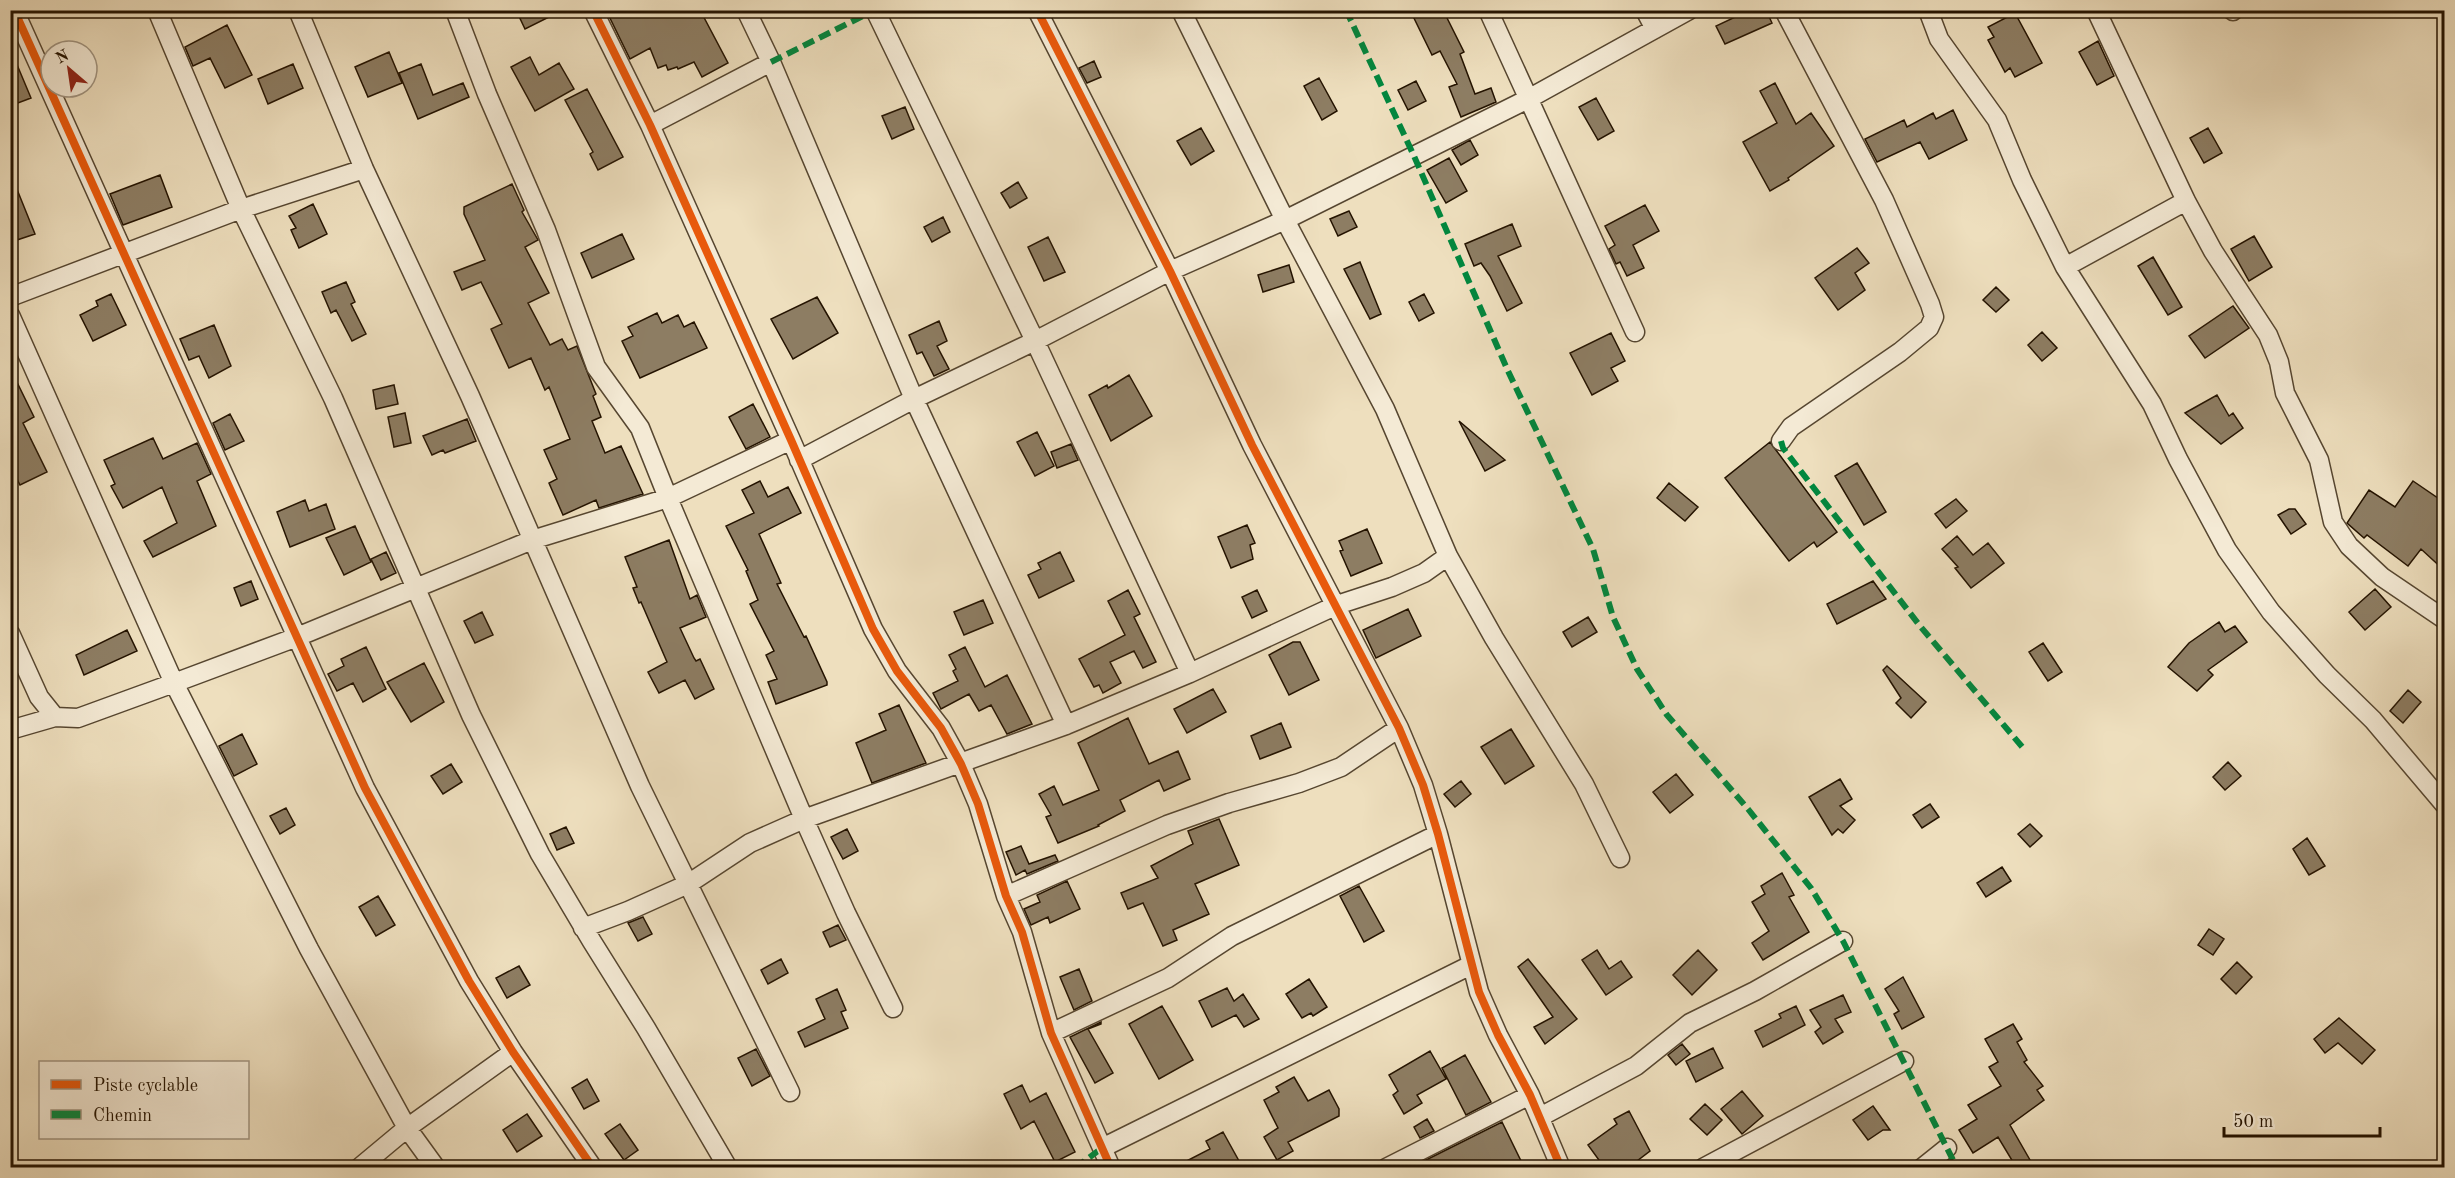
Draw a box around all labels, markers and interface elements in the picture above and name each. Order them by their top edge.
north arrow [39,39,99,99]
text: N [53,47,73,68]
legend [39,1061,249,1139]
text: Piste cyclable [93,1077,198,1095]
scale bar [2224,1100,2380,1138]
text: Chemin [93,1107,152,1125]
text: 50 m [2233,1113,2273,1131]

